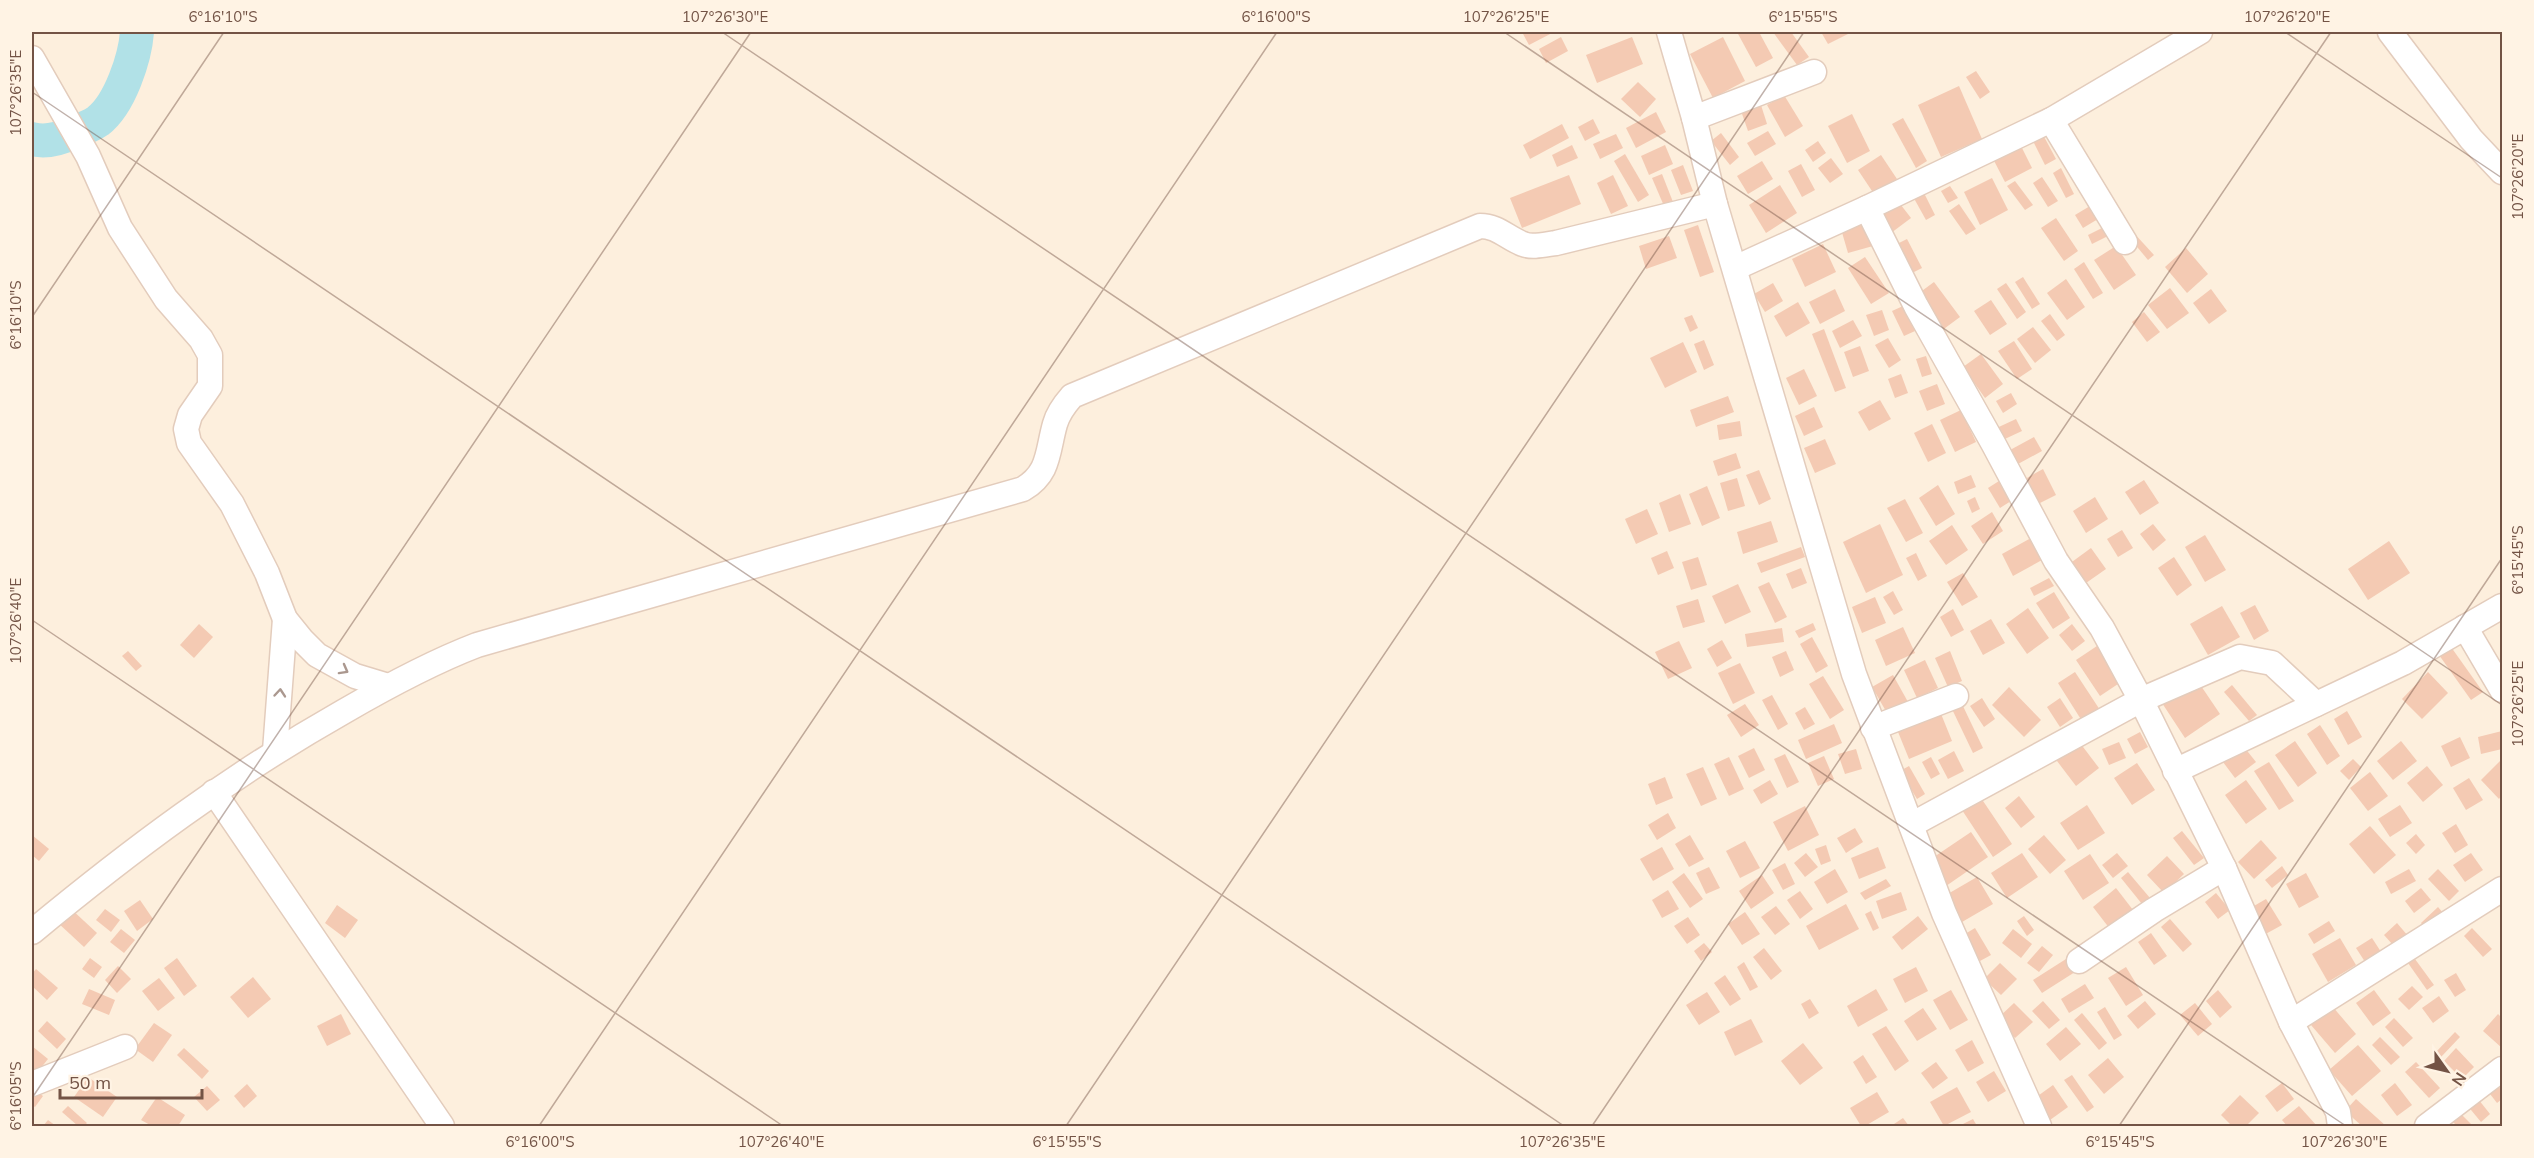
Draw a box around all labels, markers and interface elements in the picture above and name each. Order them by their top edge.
text: 6°16'10"S [188,7,258,26]
text: 107°26'30"E [682,7,768,26]
text: 6°16'00"S [1241,7,1311,26]
text: 107°26'25"E [1463,7,1549,26]
text: 6°15'55"S [1768,7,1838,26]
text: 107°26'20"E [2244,7,2330,26]
text: 107°26'35"E [6,50,25,136]
text: 107°26'20"E [2508,134,2527,220]
text: 6°16'10"S [6,280,25,350]
text: 6°15'45"S [2508,525,2527,595]
text: 107°26'40"E [6,578,25,664]
text: 107°26'25"E [2508,661,2527,747]
one-way arrow [338,663,348,674]
one-way arrow [273,688,286,697]
north arrow [2417,1041,2477,1101]
text: 6°16'05"S [6,1061,25,1131]
scale bar [60,1062,202,1100]
text: N [2448,1069,2471,1090]
text: 50 m [69,1071,111,1094]
text: 6°16'00"S [505,1132,575,1151]
text: 107°26'40"E [738,1132,824,1151]
text: 6°15'55"S [1032,1132,1102,1151]
text: 107°26'35"E [1519,1132,1605,1151]
text: 6°15'45"S [2085,1132,2155,1151]
text: 107°26'30"E [2301,1132,2387,1151]

